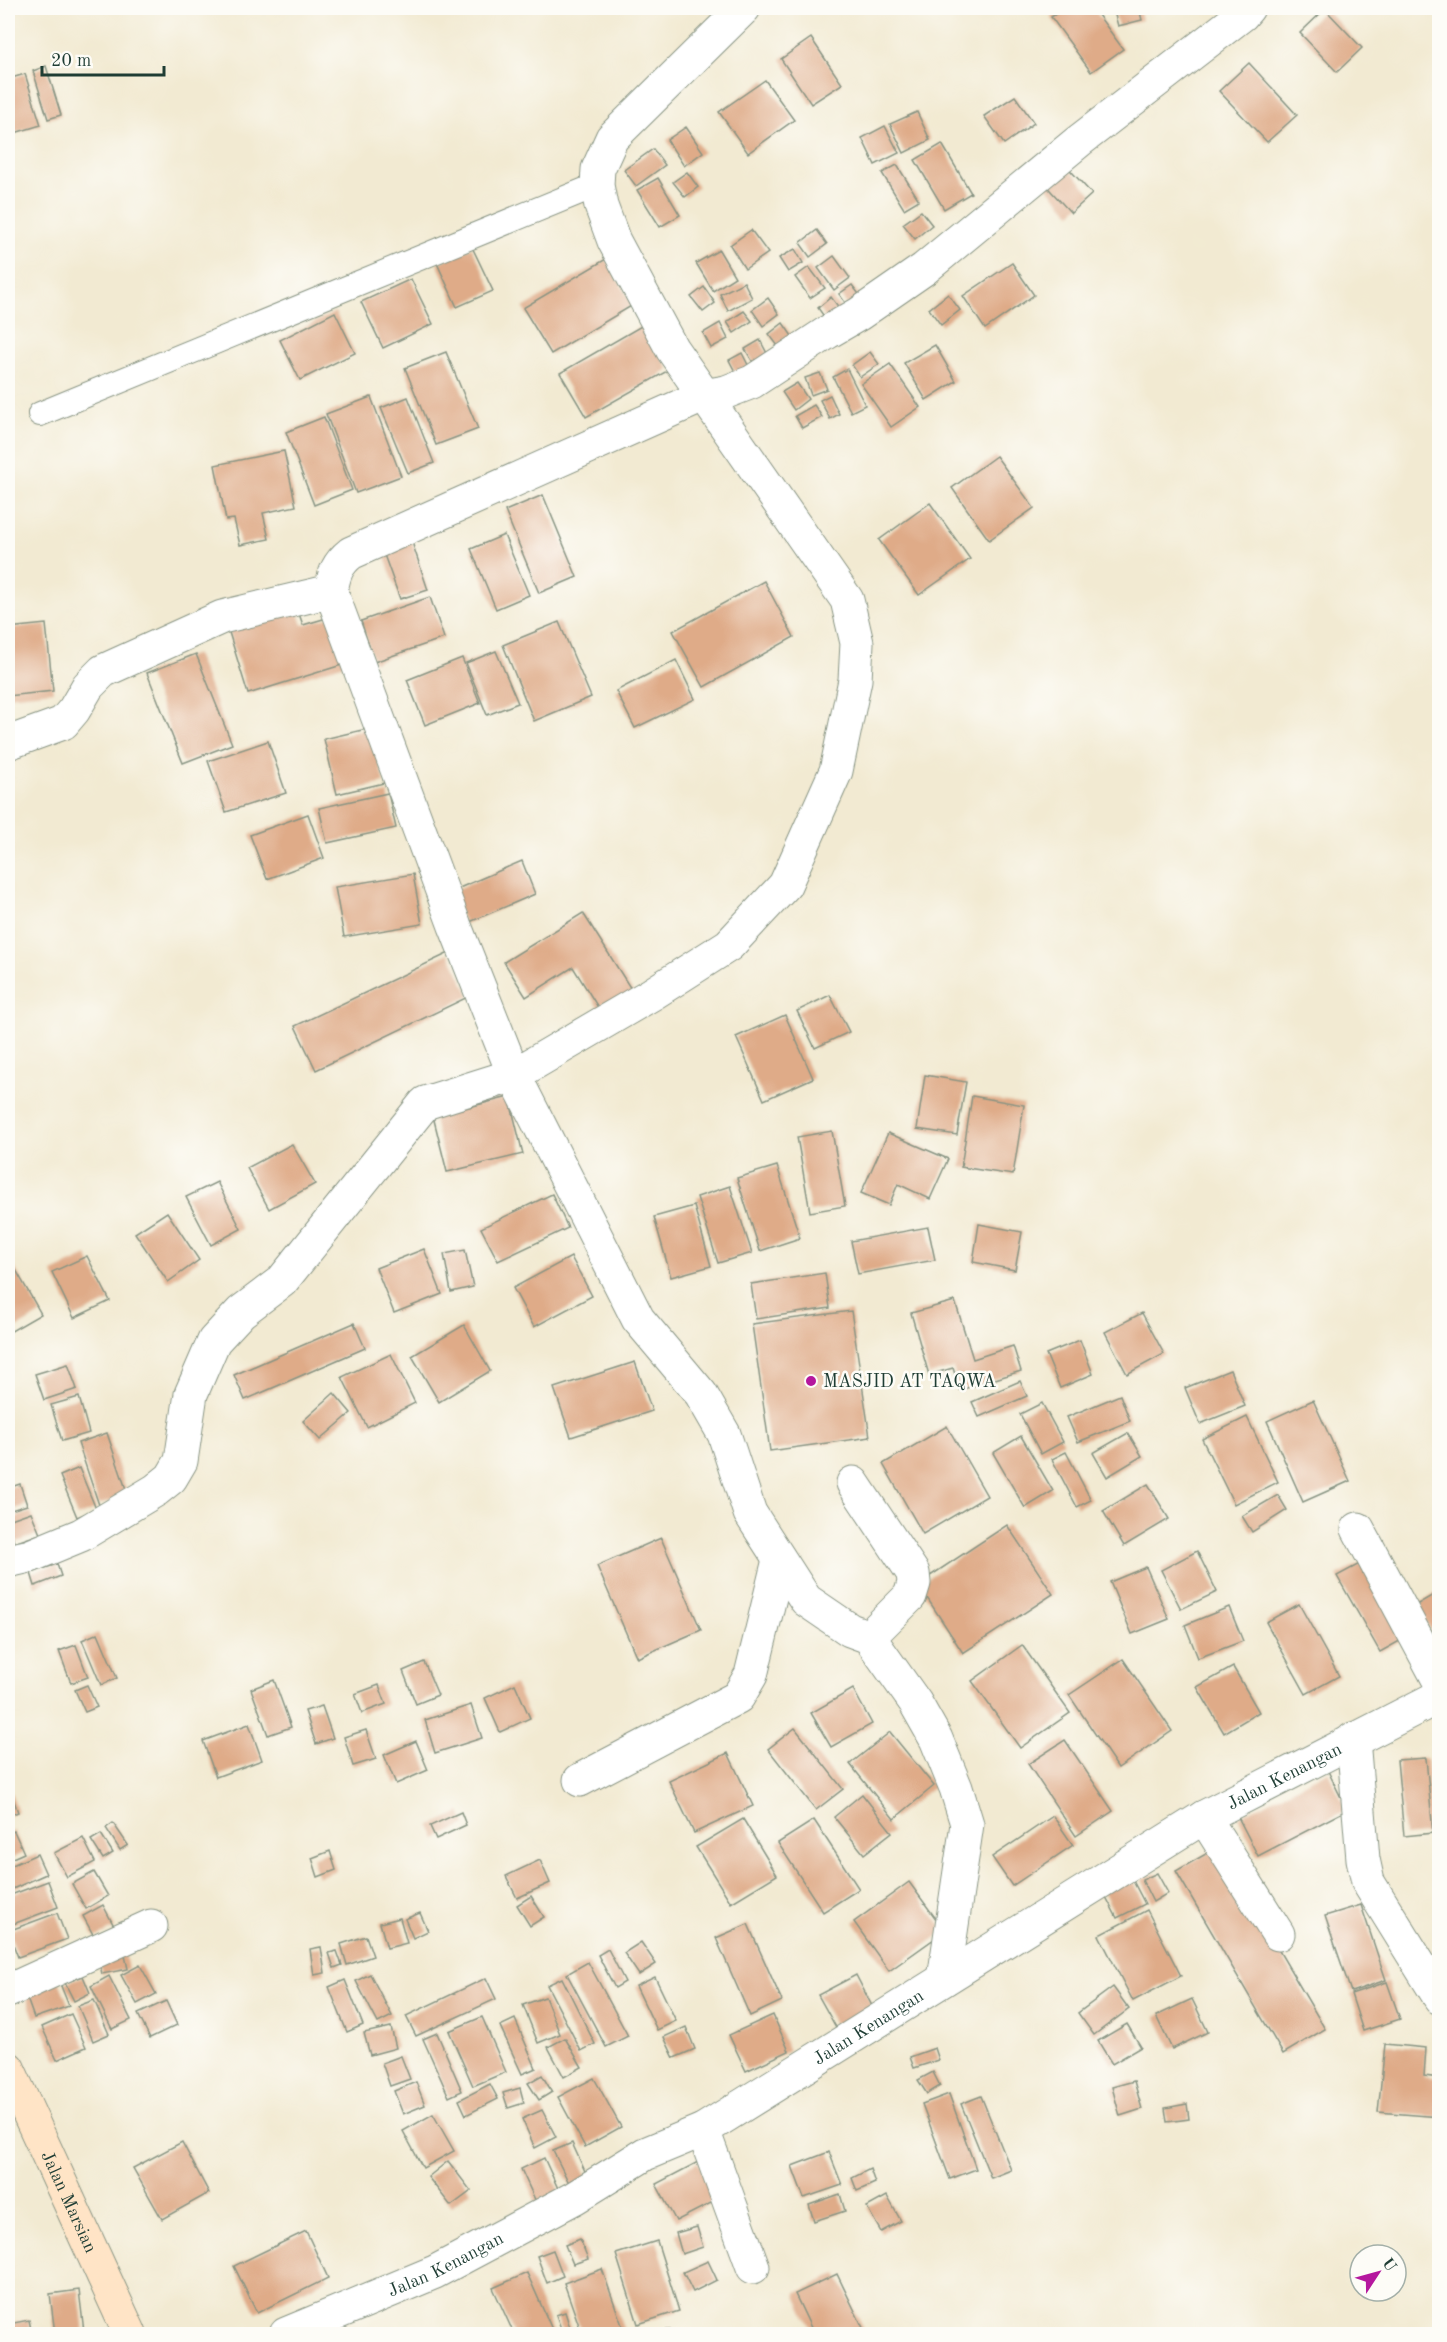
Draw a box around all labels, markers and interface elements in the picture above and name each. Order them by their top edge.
scale bar [42,39,164,77]
text: 20 m [51,52,91,70]
place label: MASJID AT TAQWA [823,1373,996,1391]
marker: MASJID AT TAQWA [804,1374,818,1388]
street label: Jalan Kenangan [1225,1740,1345,1813]
street label: Jalan Kenangan [811,1986,927,2069]
street label: Jalan Marsian [37,2148,100,2256]
street label: Jalan Kenangan [385,2229,507,2301]
north arrow [1348,2243,1408,2303]
text: U [1378,2256,1399,2275]

